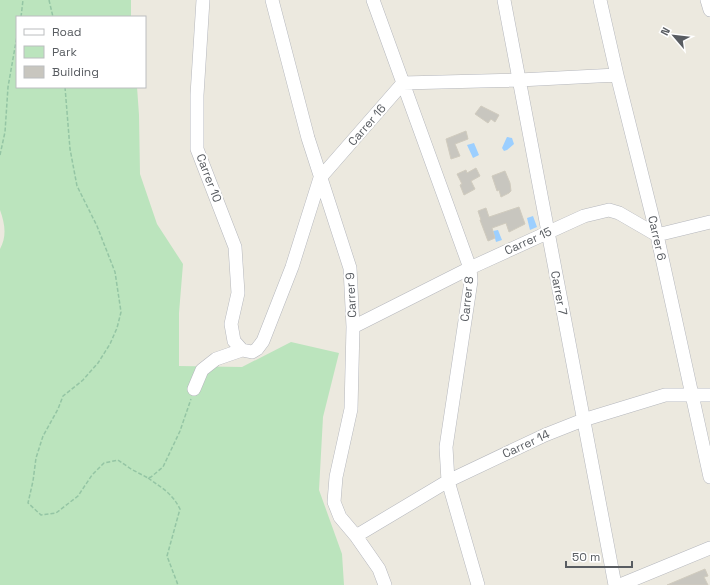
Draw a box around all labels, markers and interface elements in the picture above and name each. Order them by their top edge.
legend [16,16,146,88]
north arrow [654,16,694,56]
text: Road [52,24,81,40]
text: N [657,25,673,38]
text: Park [52,44,77,60]
text: Building [52,64,99,80]
street label: Carrer 16 [344,101,390,149]
street label: Carrer 10 [192,151,226,205]
street label: Carrer 6 [644,214,670,262]
street label: Carrer 15 [502,223,554,259]
street label: Carrer 7 [547,269,571,317]
street label: Carrer 9 [342,272,360,318]
street label: Carrer 8 [457,275,477,323]
street label: Carrer 14 [500,426,553,462]
scale bar [566,543,632,569]
text: 50 m [572,549,600,565]

